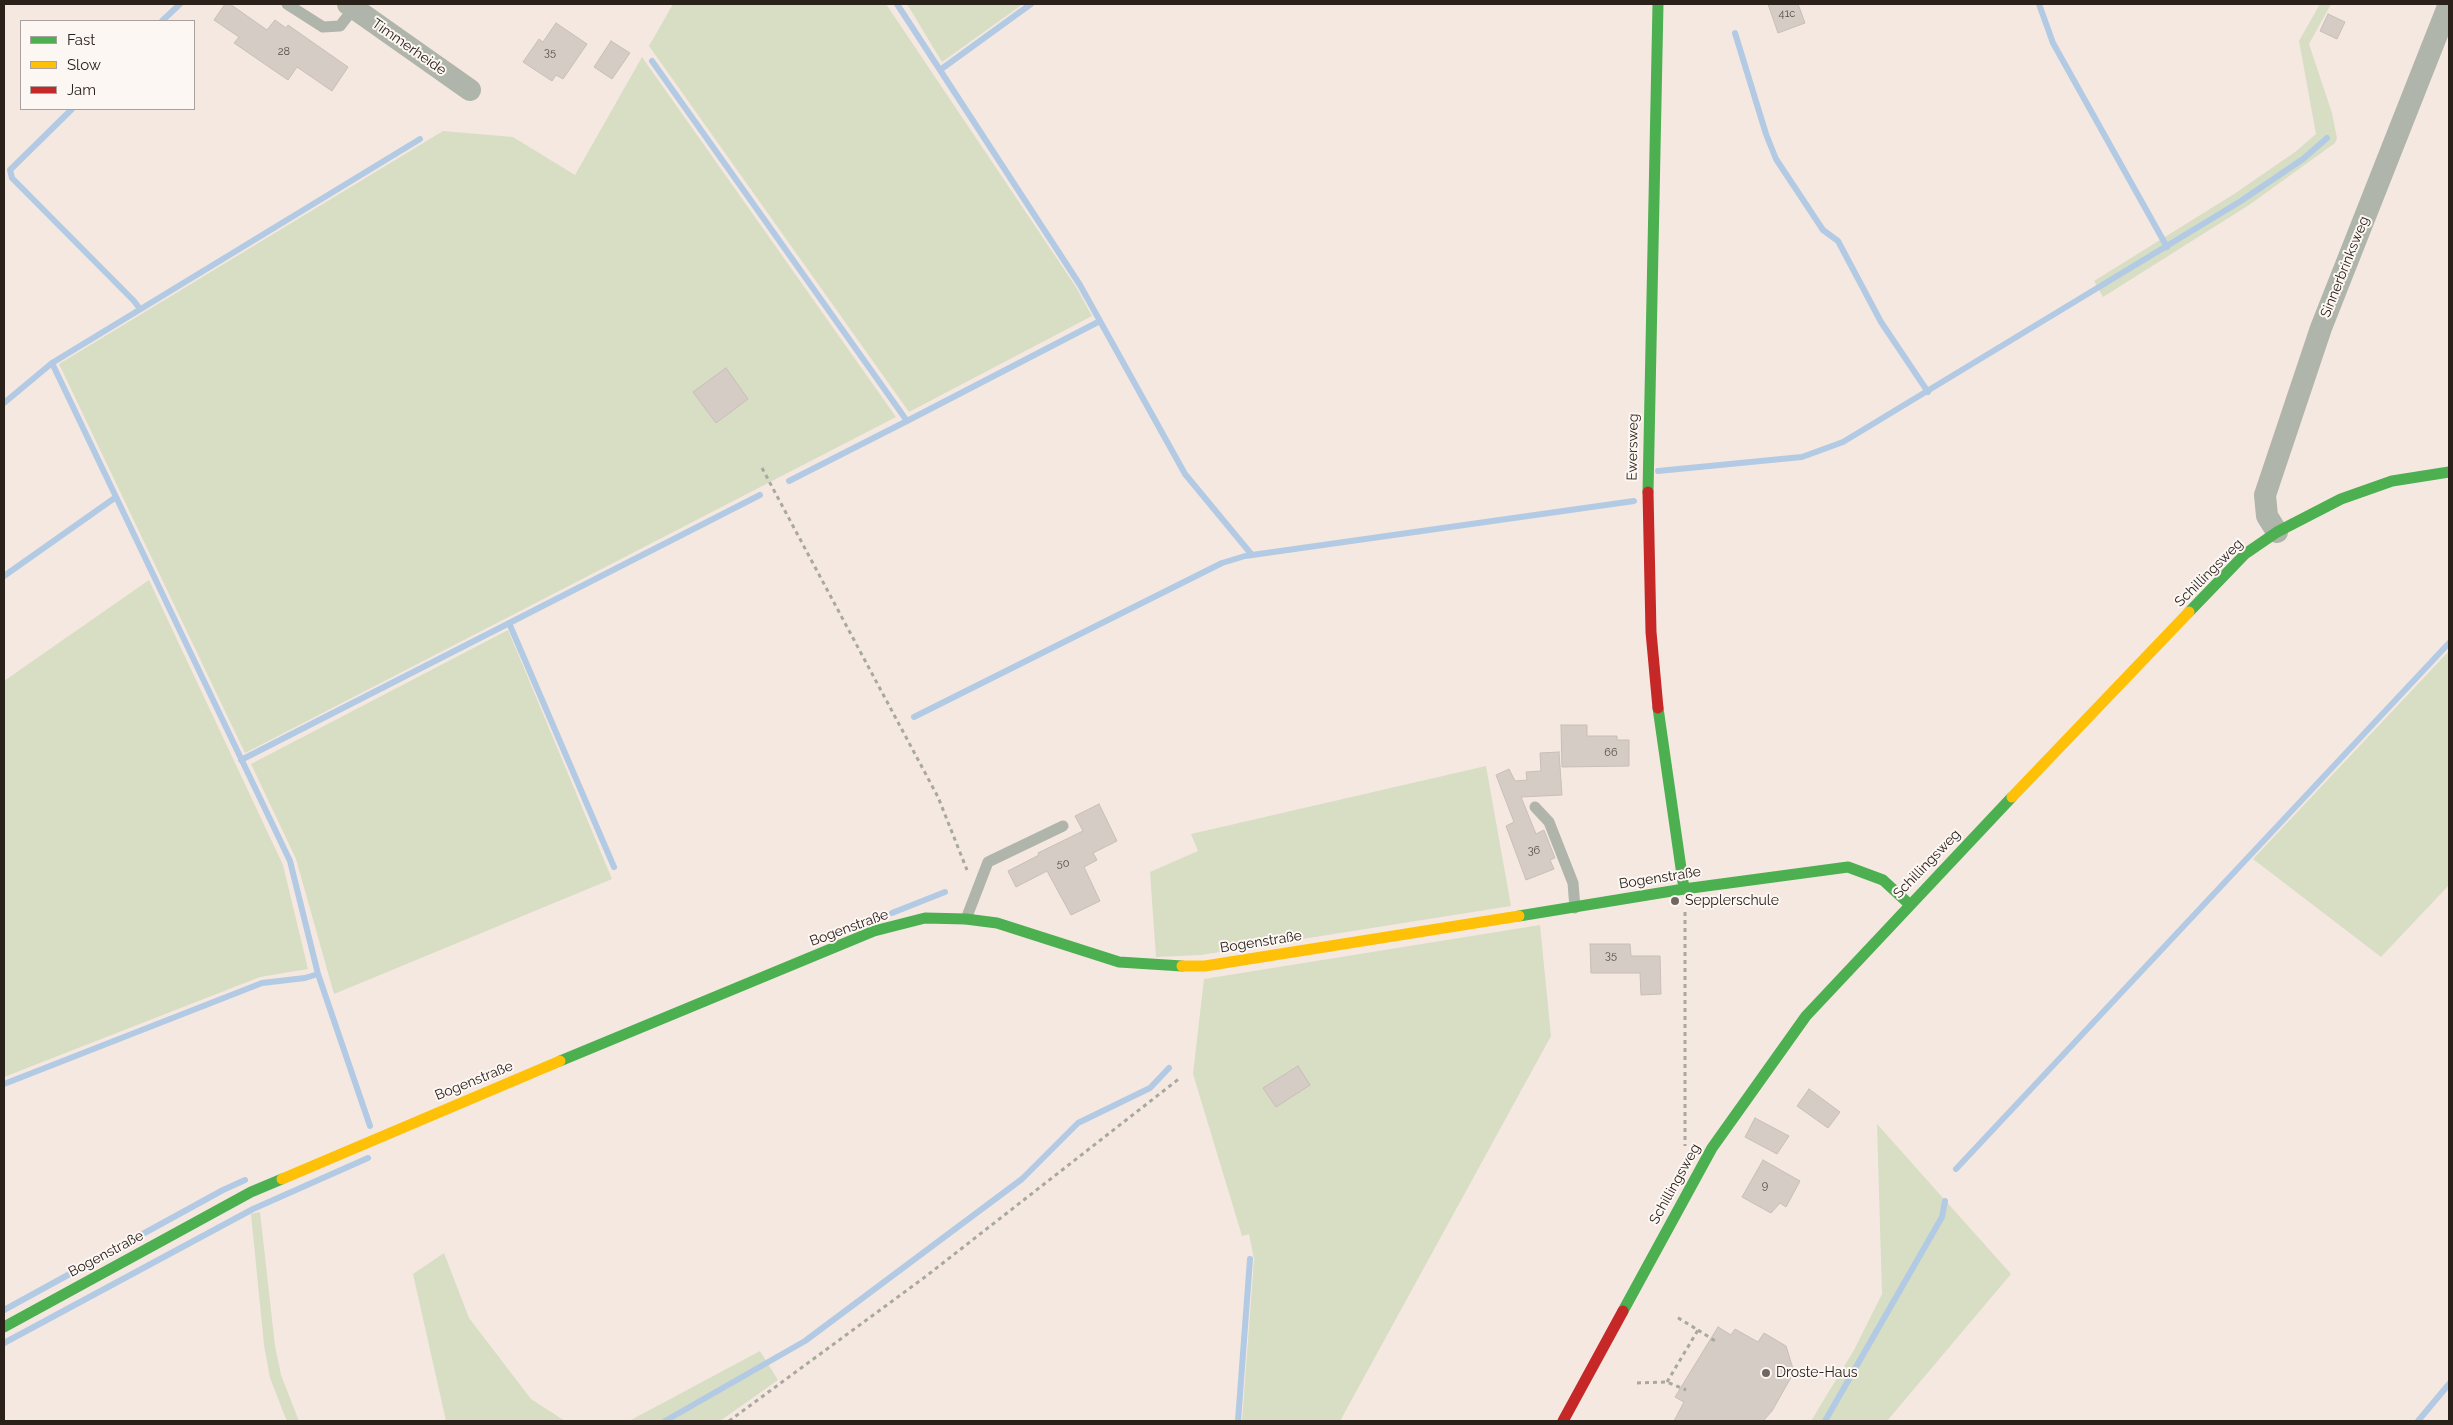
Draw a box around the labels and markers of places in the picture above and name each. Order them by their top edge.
place label: Sepplerschule [1685,893,1779,909]
marker: Sepplerschule [1669,895,1681,907]
place label: Droste-Haus [1776,1365,1857,1381]
marker: Droste-Haus [1760,1367,1772,1379]

